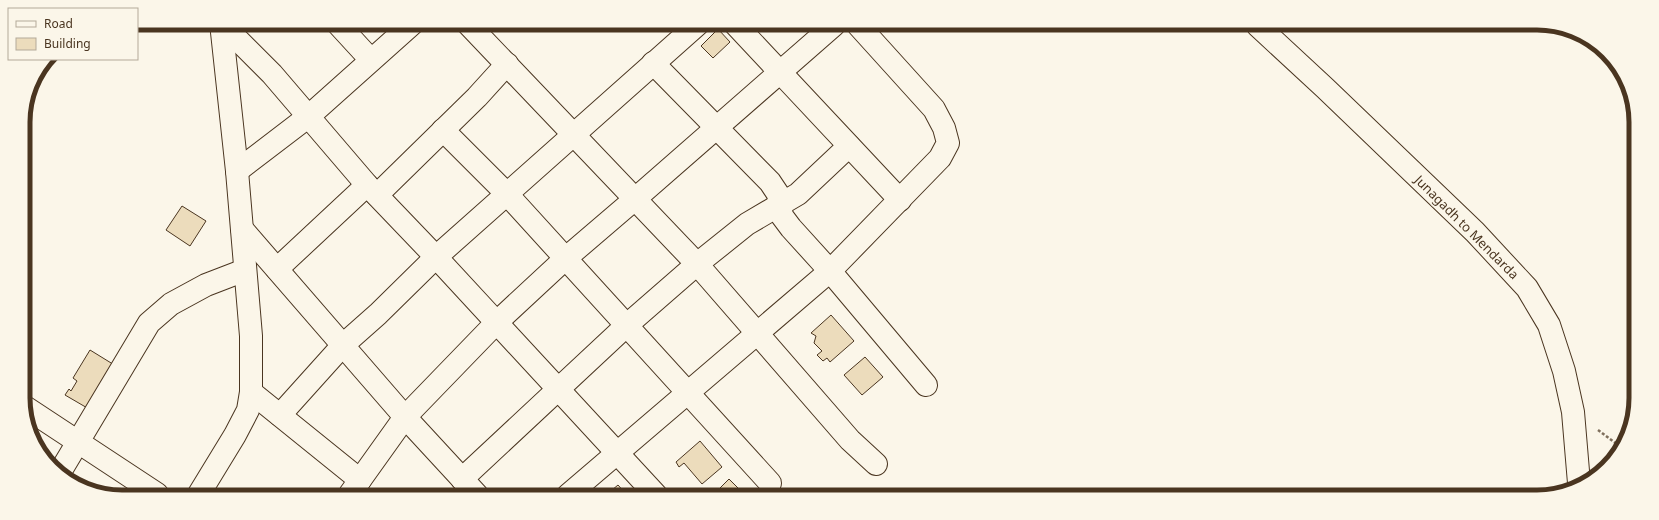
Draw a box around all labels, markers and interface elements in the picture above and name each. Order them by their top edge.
legend [8,8,138,60]
text: Road [44,15,73,32]
text: Building [44,35,91,52]
street label: Junagadh to Mendarda [1410,170,1523,283]

